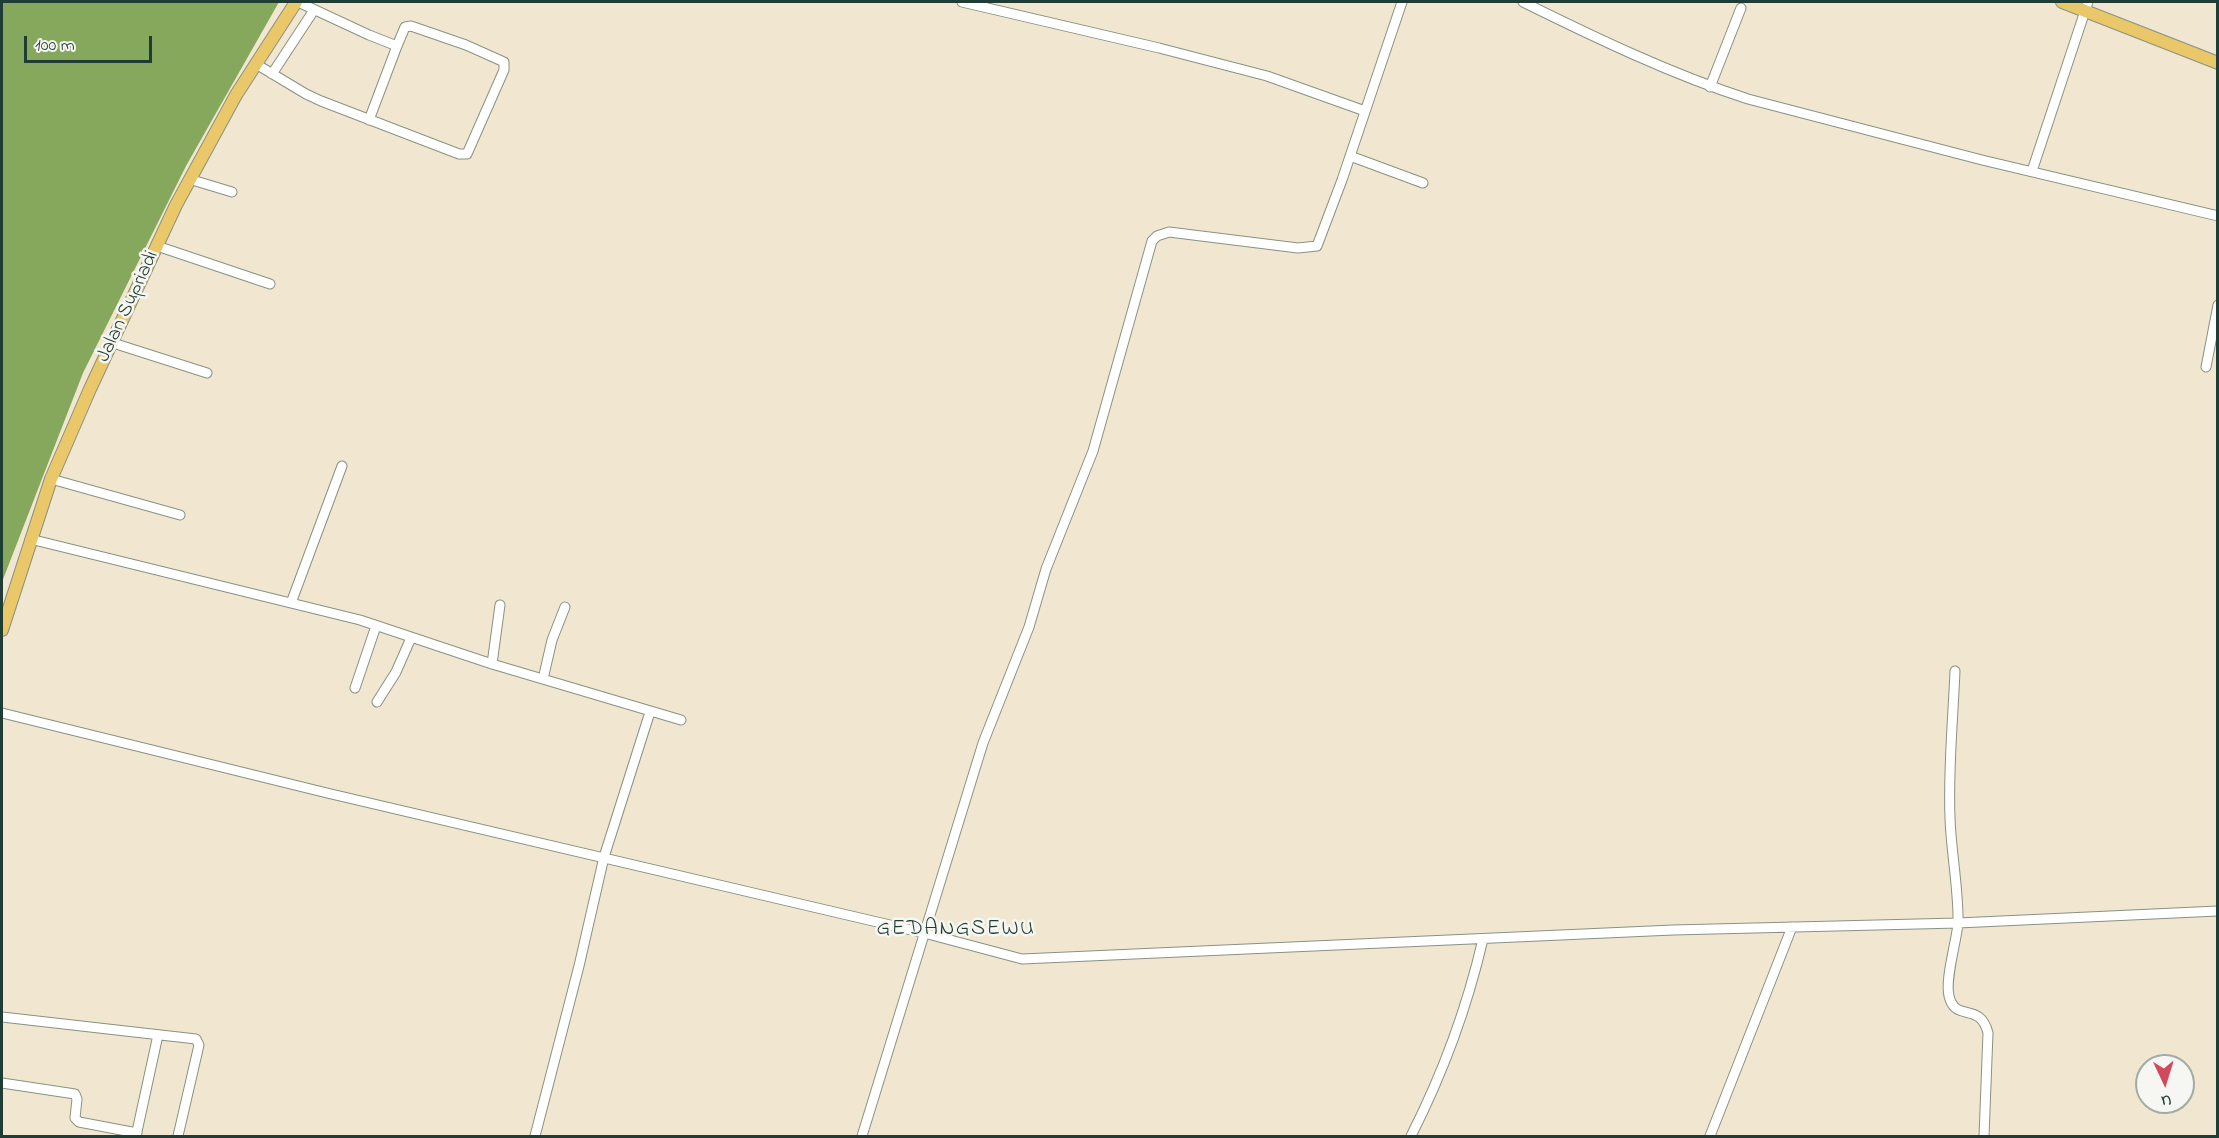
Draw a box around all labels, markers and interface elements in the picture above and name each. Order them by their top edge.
scale bar [27,24,154,62]
text: 100 m [35,33,75,59]
street label: Jalan Supriadi [93,247,165,367]
district label: GEDANGSEWU [877,917,1035,943]
north arrow [2135,1054,2195,1114]
text: U [2160,1088,2172,1112]

